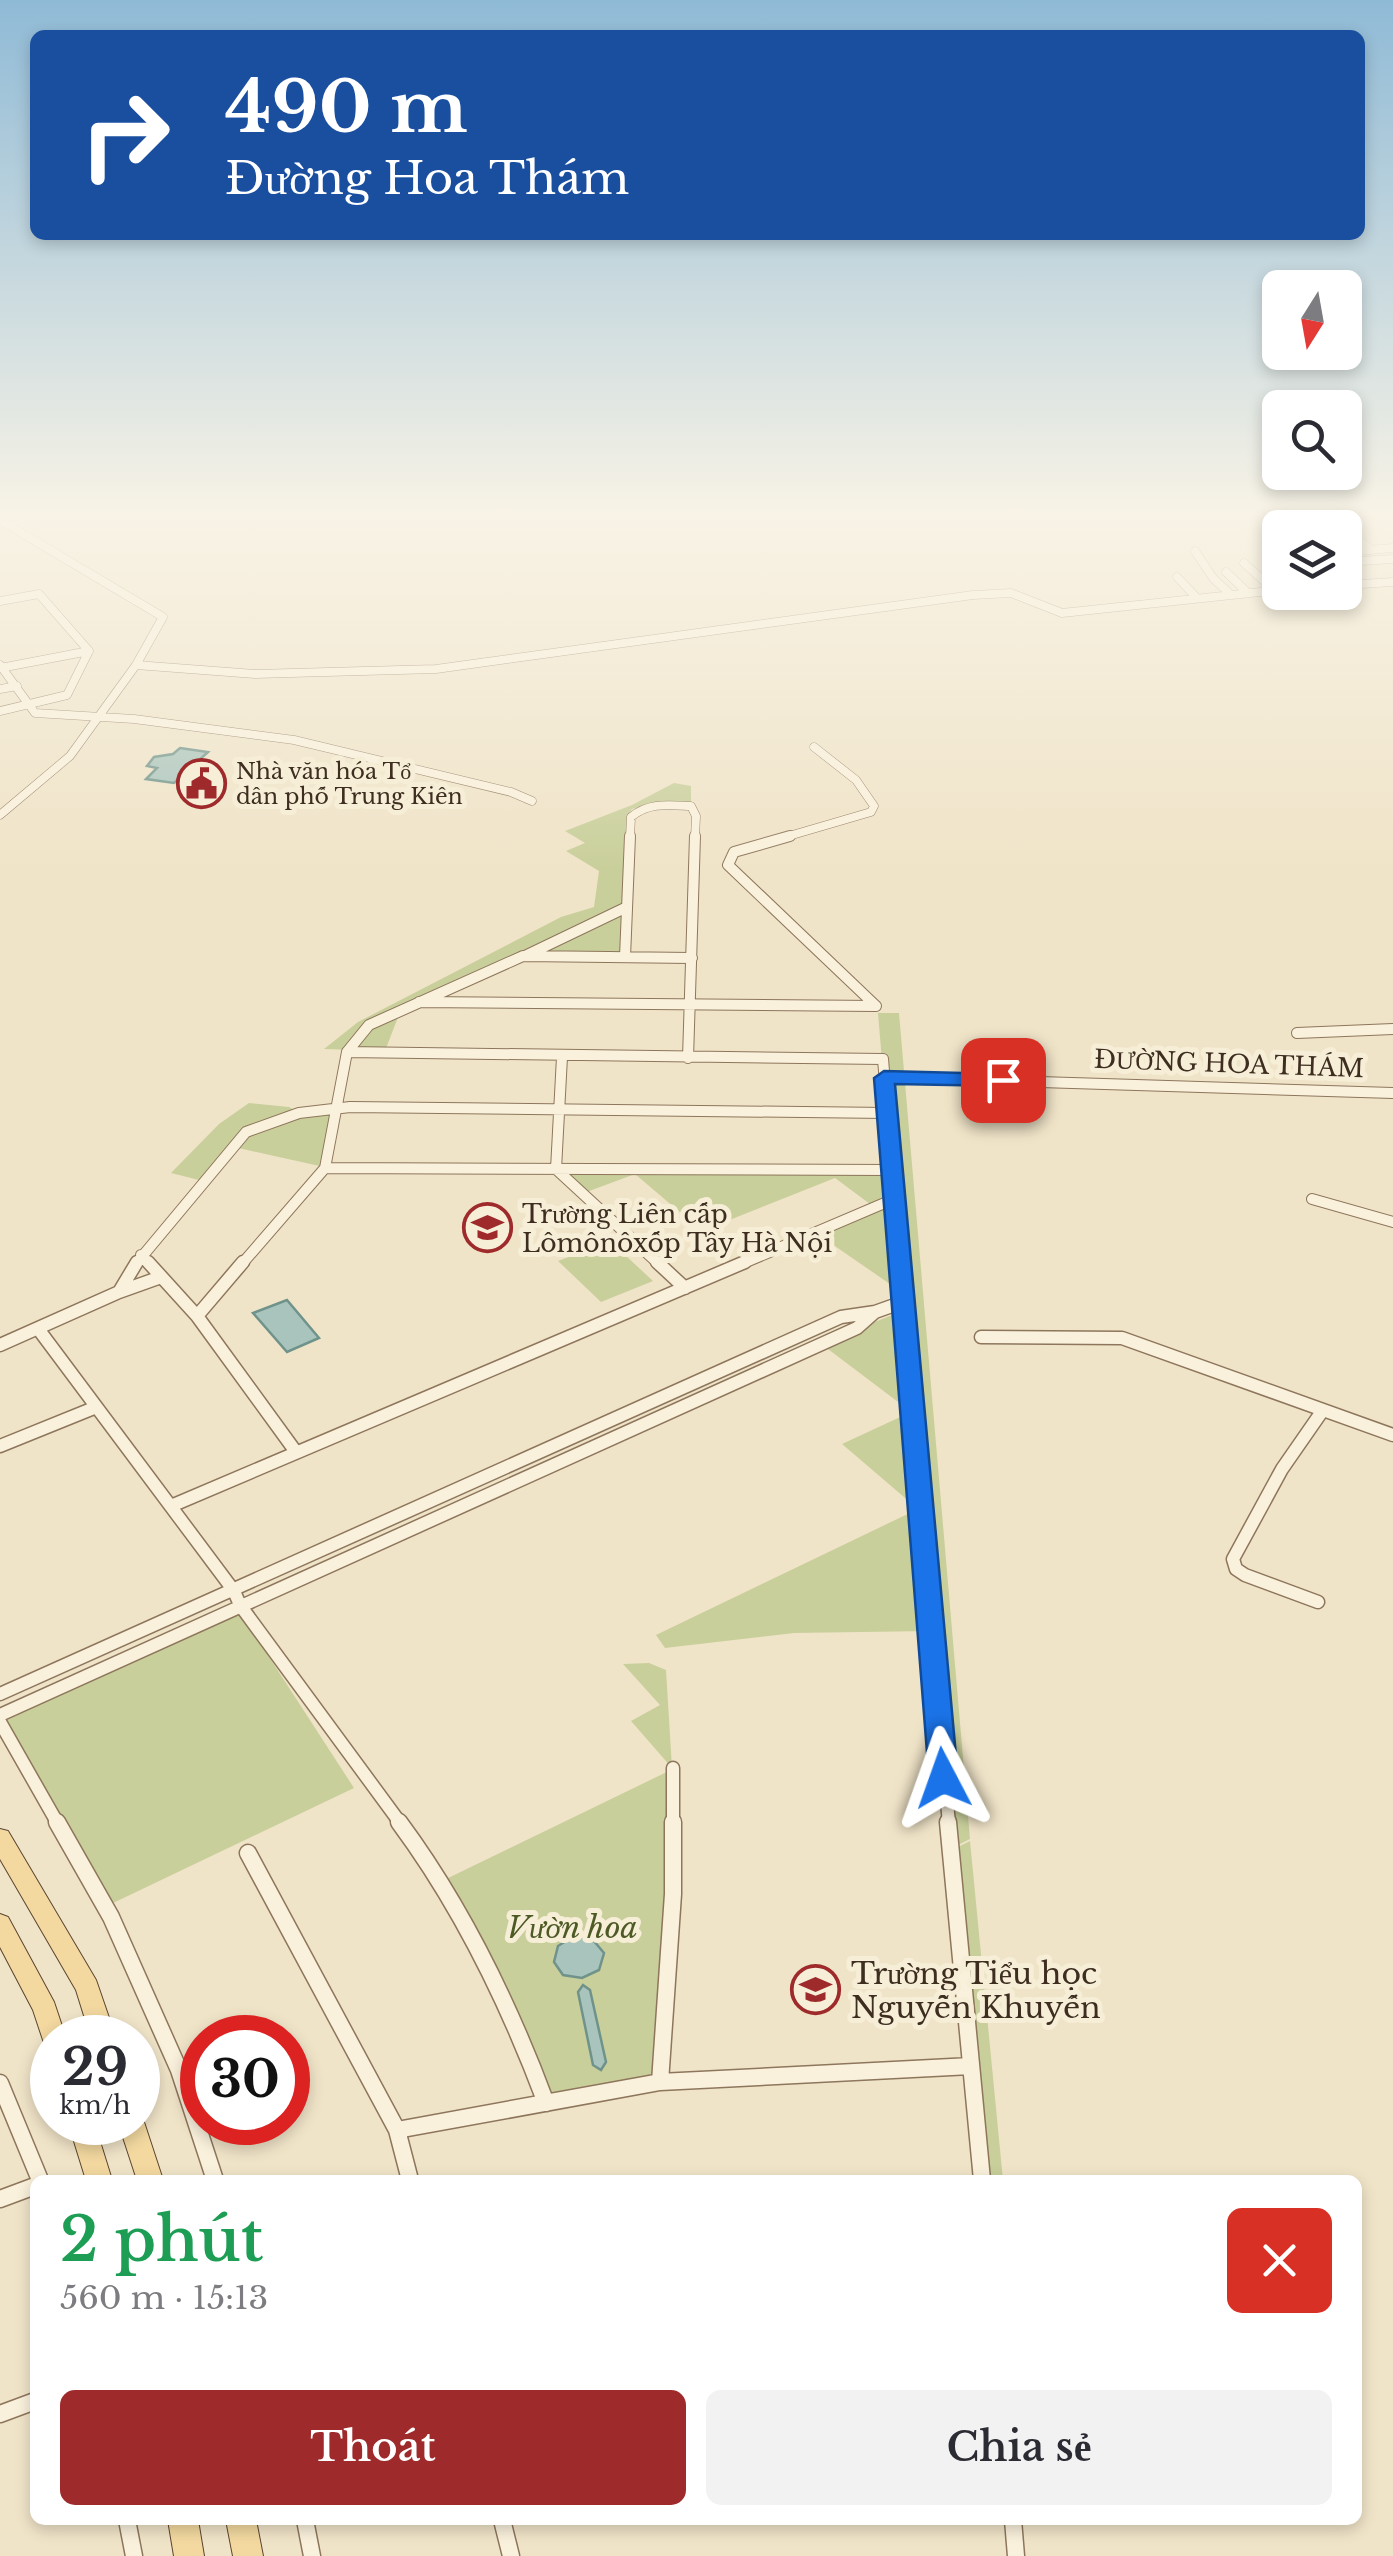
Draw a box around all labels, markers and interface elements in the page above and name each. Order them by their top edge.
text: 490 m [225,64,468,151]
icon: right [60,70,190,200]
text: Đường Hoa Thám [225,150,629,206]
north arrow [1262,270,1362,370]
map controls [1262,270,1362,610]
button: search [1262,390,1362,490]
button: layers [1262,510,1362,610]
public building icon: Nhà văn hóa Tổ dân phố Trung Kiên [175,758,227,810]
place label: Nhà văn hóa Tổ dân phố Trung Kiên [236,758,463,810]
pin [961,1038,1046,1123]
street label: ĐƯỜNG HOA THÁM [1093,1043,1365,1084]
icon: arrive [976,1053,1031,1108]
place label: Trường Liên cấp Lômônôxốp Tây Hà Nội [522,1199,832,1259]
school or university icon: Trường Liên cấp Lômônôxốp Tây Hà Nội [461,1202,513,1254]
position arrow [891,1726,995,1830]
park label: Vườn hoa [506,1909,638,1946]
place label: Trường Tiểu học Nguyễn Khuyến [851,1955,1101,2026]
school or university icon: Trường Tiểu học Nguyễn Khuyến [790,1964,842,2016]
speed limit sign: 30 [180,2015,310,2145]
text: 29 [62,2036,128,2099]
text: km/h [60,2090,130,2121]
text: 2 phút [60,2203,263,2277]
button: close [1227,2208,1332,2313]
text: 560 m · 15:13 [60,2278,268,2318]
button: Thoát [60,2390,686,2505]
button: Chia sẻ [706,2390,1332,2505]

